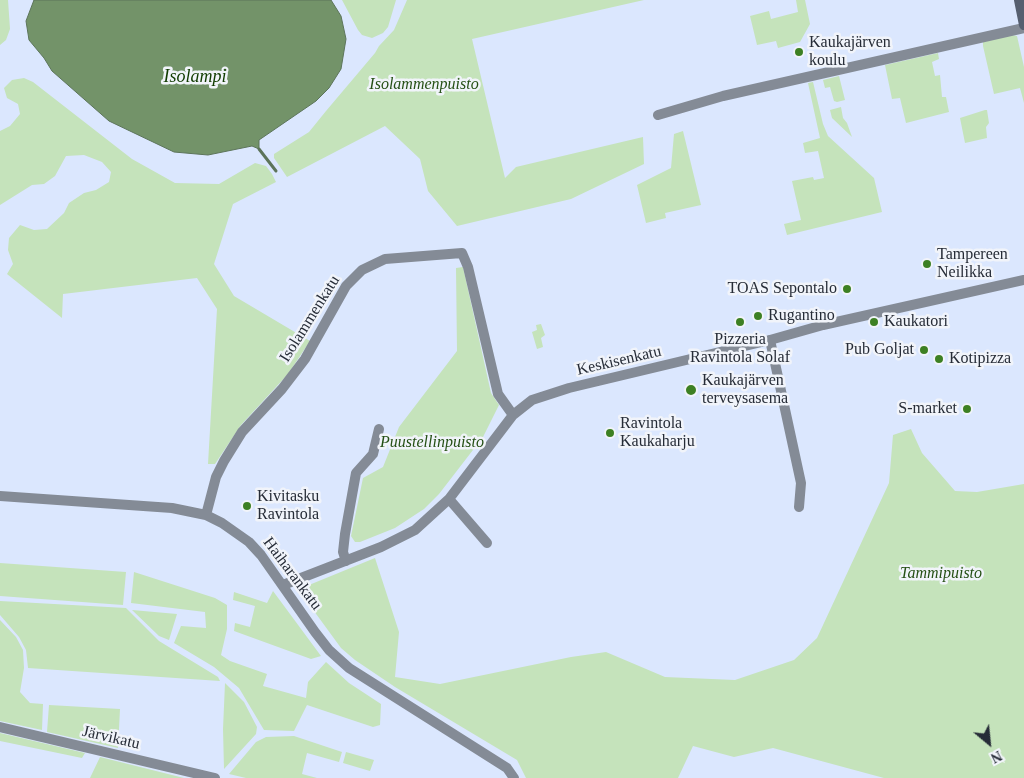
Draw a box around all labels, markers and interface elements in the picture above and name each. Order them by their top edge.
place label: Kaukajärven koulu [809,33,891,71]
marker: Kaukajärven koulu [793,46,805,58]
water label: Isolampi [164,66,226,88]
park label: Isolammenpuisto [369,75,479,95]
place label: Tampereen Neilikka [937,245,1008,283]
marker: Tampereen Neilikka [921,258,933,270]
street label: Isolammenkatu [276,272,344,366]
place label: TOAS Sepontalo [728,279,837,299]
marker: TOAS Sepontalo [841,283,853,295]
place label: Rugantino [768,306,835,326]
marker: Rugantino [752,310,764,322]
place label: Kaukatori [884,312,948,332]
marker: Pizzeria Ravintola Solaf [734,316,746,328]
marker: Kaukatori [868,316,880,328]
place label: Pizzeria Ravintola Solaf [690,330,790,368]
place label: Pub Goljat [845,340,914,360]
street label: Keskisenkatu [575,342,663,380]
marker: Pub Goljat [918,344,930,356]
place label: Kotipizza [949,349,1011,369]
marker: Kotipizza [933,353,945,365]
place label: Kaukajärven terveysasema [702,371,788,409]
marker: Kaukajärven terveysasema [684,383,698,397]
place label: S-market [898,399,957,419]
marker: S-market [961,403,973,415]
place label: Ravintola Kaukaharju [620,414,695,452]
marker: Ravintola Kaukaharju [604,427,616,439]
park label: Puustellinpuisto [380,433,484,453]
place label: Kivitasku Ravintola [257,487,319,525]
marker: Kivitasku Ravintola [241,500,253,512]
street label: Haiharankatu [258,534,326,614]
park label: Tammipuisto [900,564,982,584]
north arrow [964,718,1014,768]
street label: Järvikatu [80,722,142,754]
text: N [988,748,1004,766]

